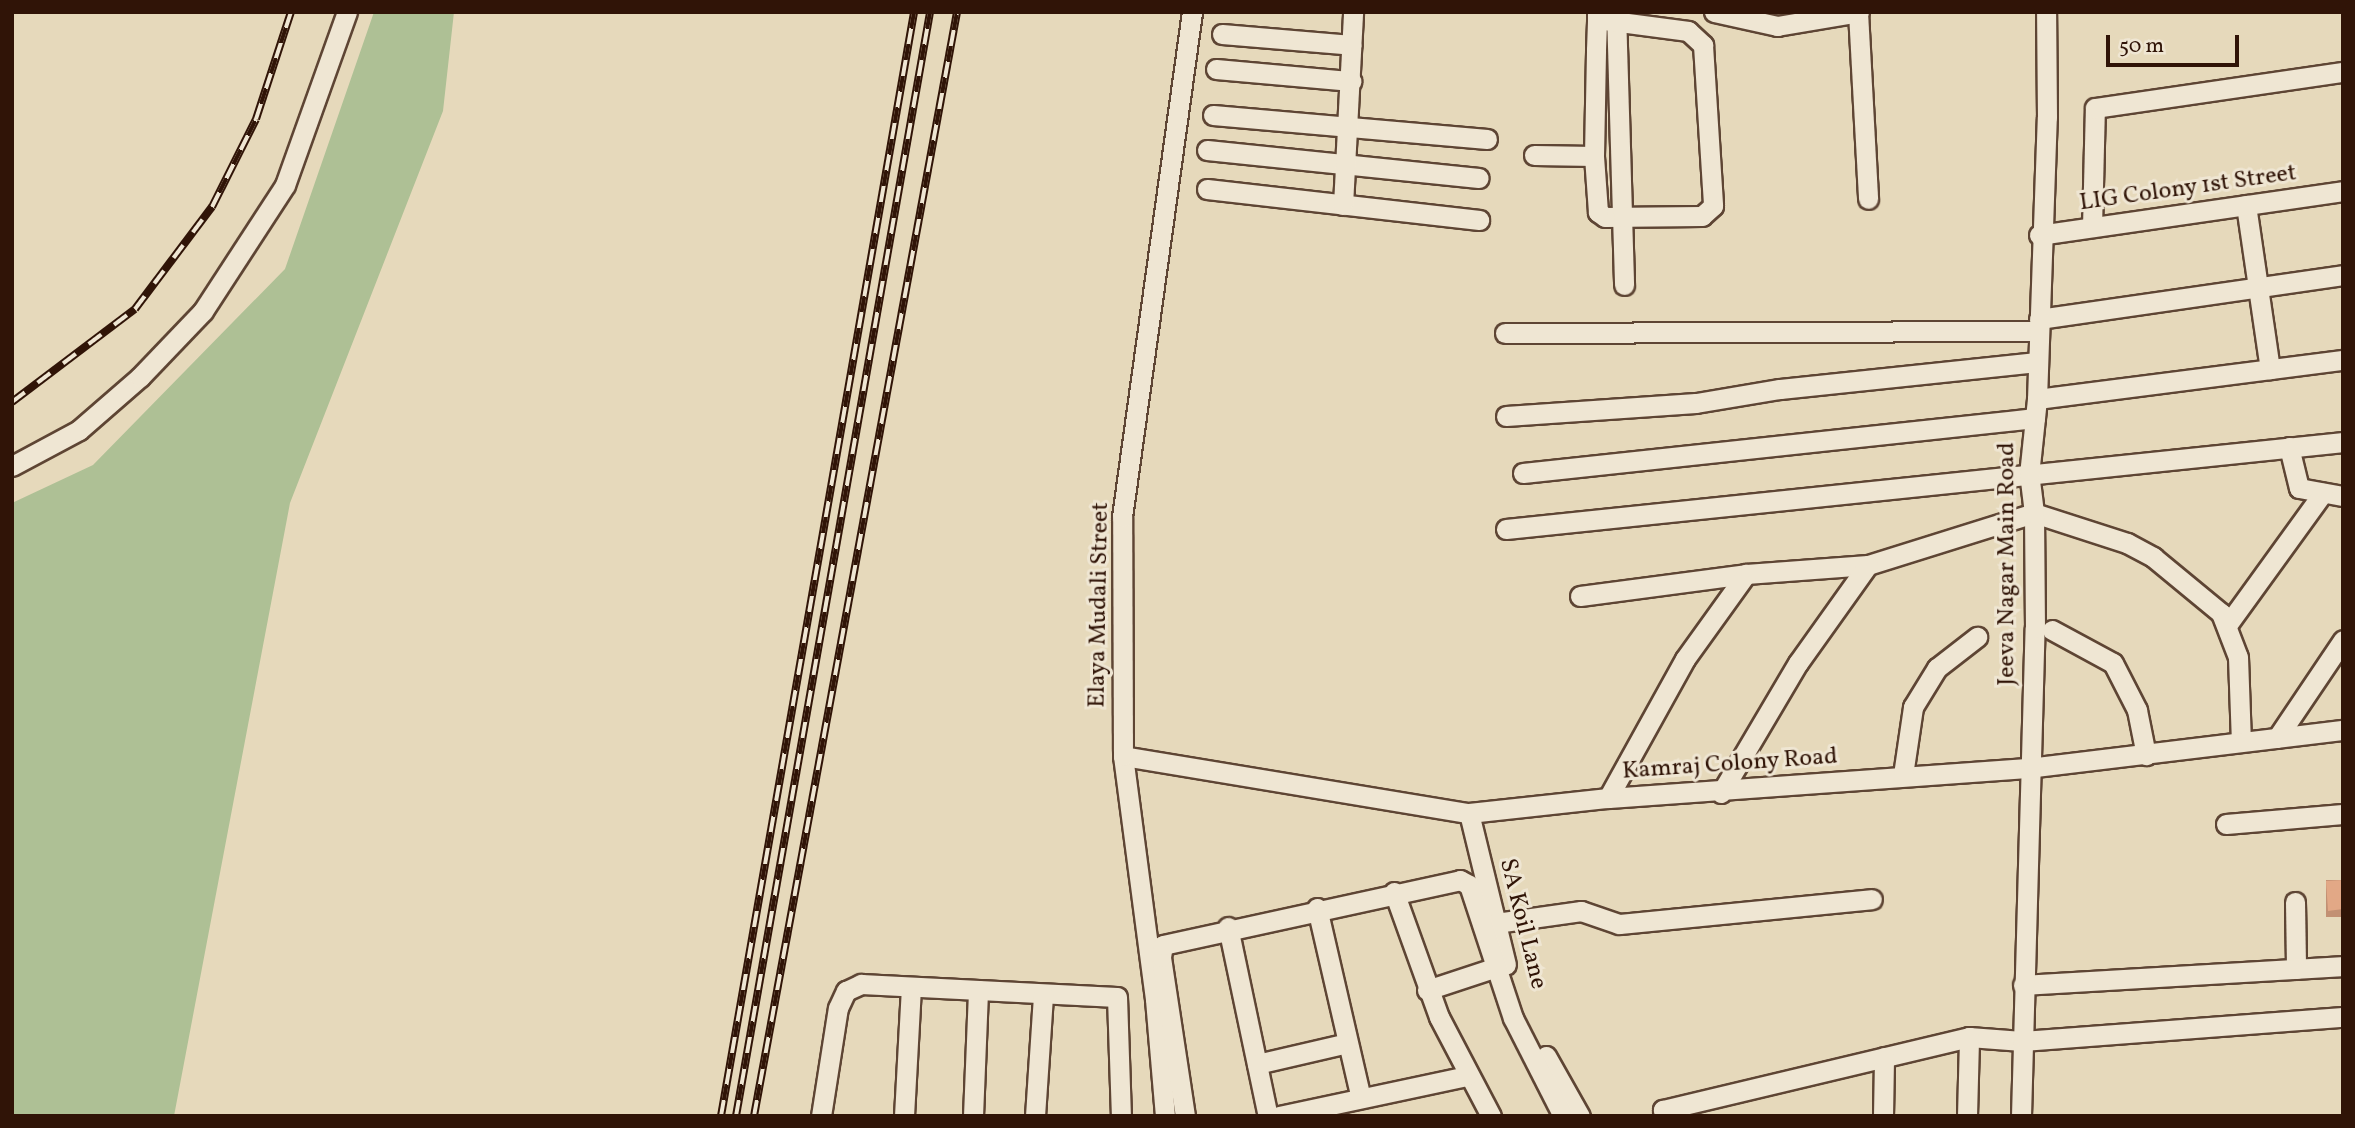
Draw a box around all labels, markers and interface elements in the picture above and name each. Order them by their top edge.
scale bar [2110,21,2243,65]
text: 50 m [2119,32,2164,61]
street label: LIG Colony 1st Street [2077,159,2299,219]
street label: Jeeva Nagar Main Road [1994,442,2022,686]
street label: Elaya Mudali Street [1084,502,1116,708]
street label: Kamraj Colony Road [1621,743,1839,787]
street label: SA Koil Lane [1492,856,1552,992]

